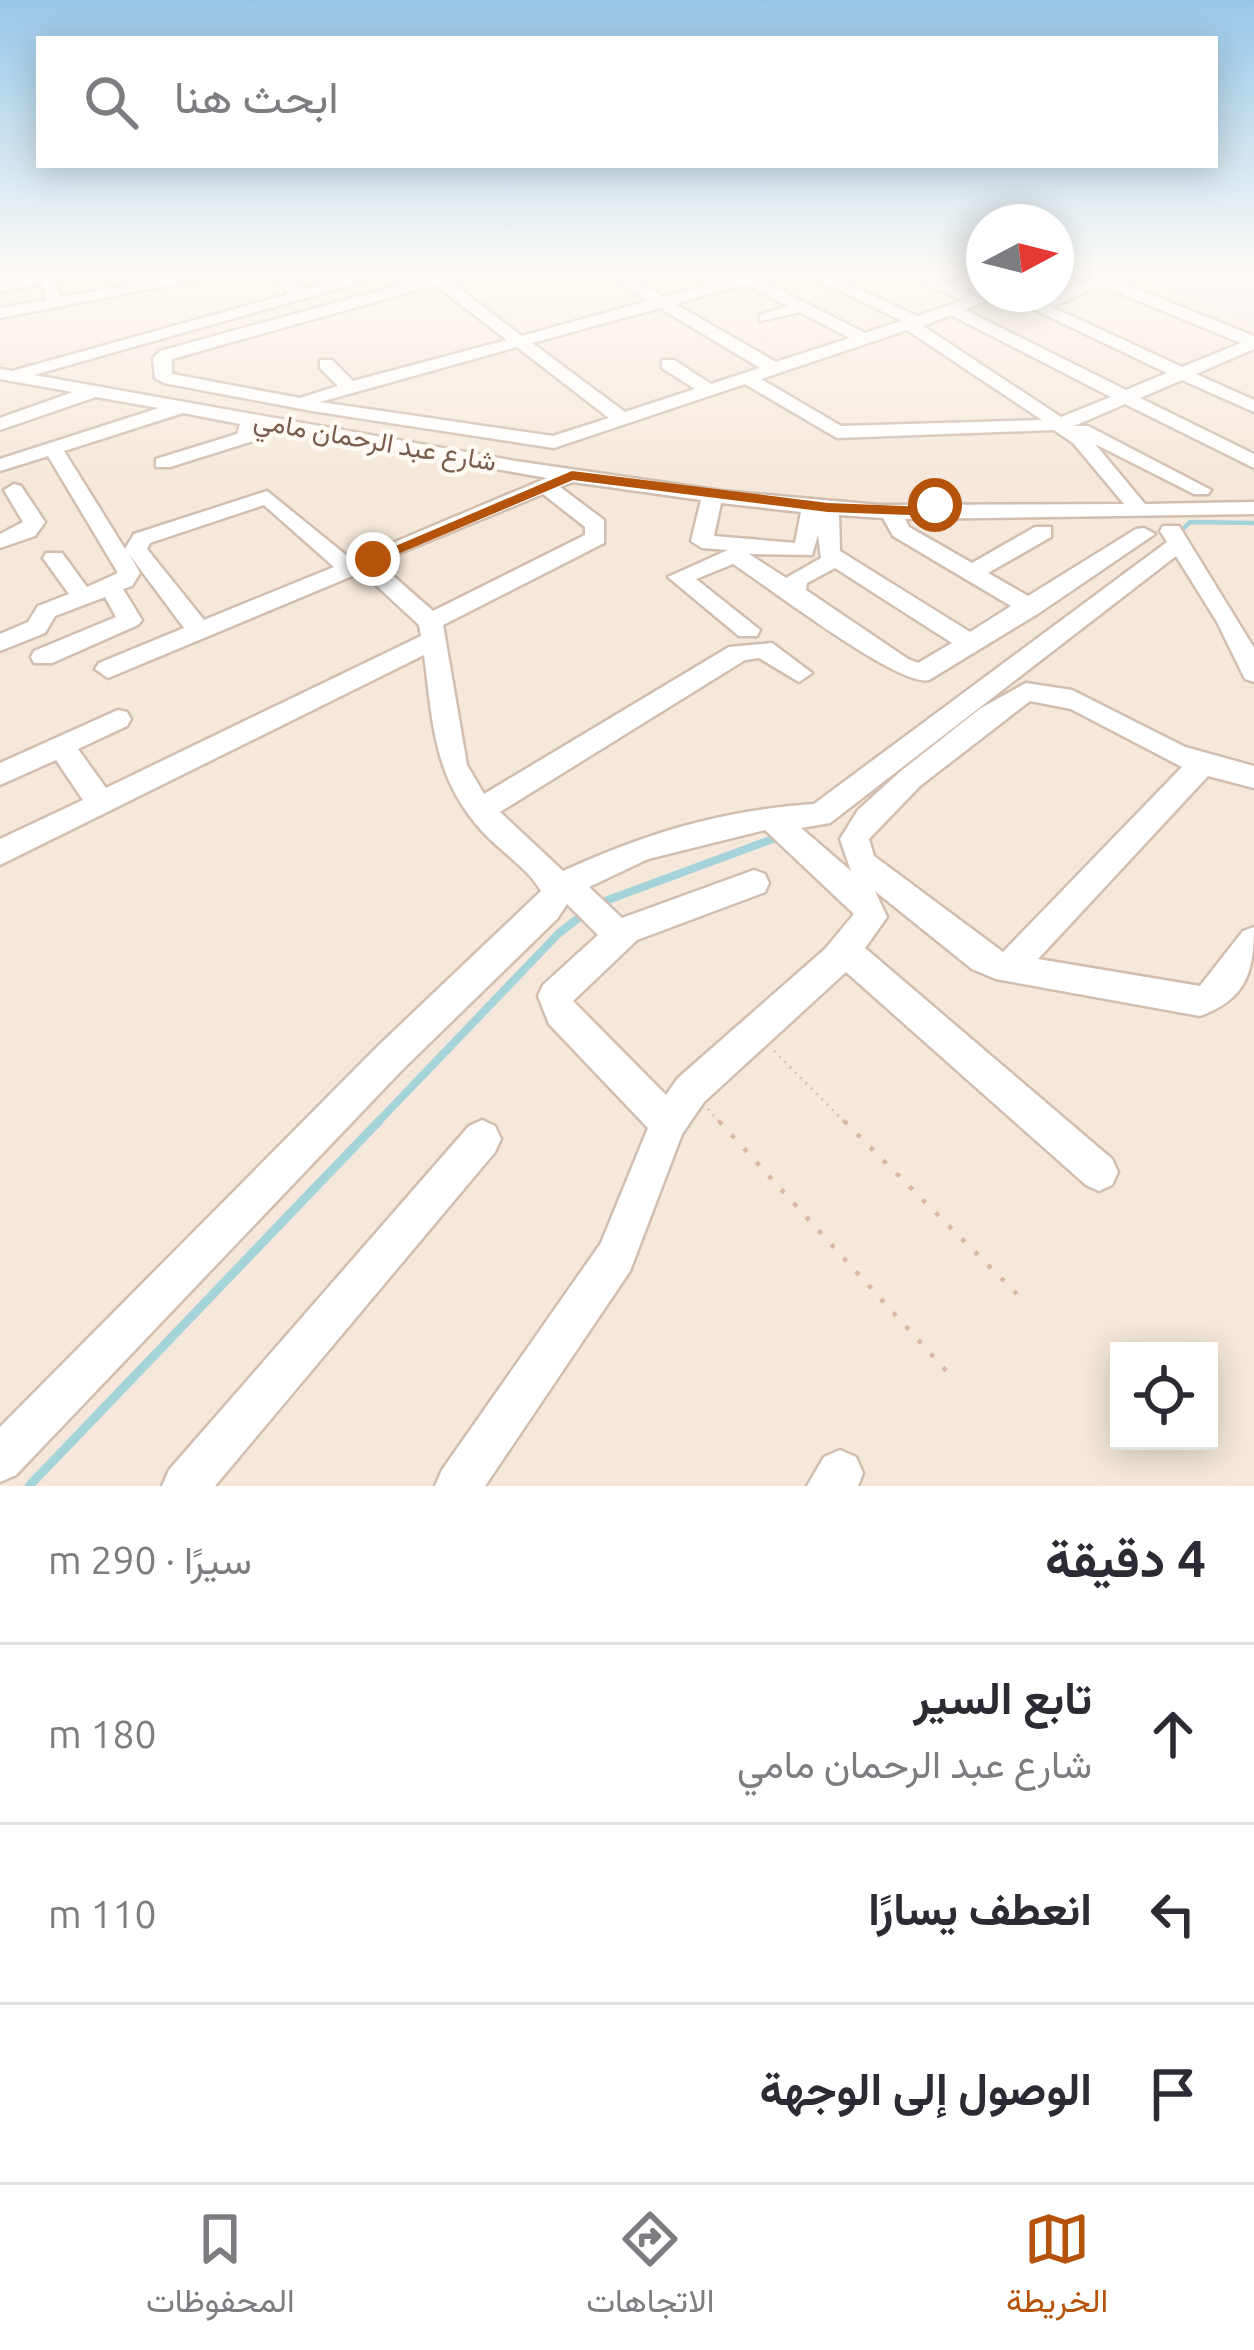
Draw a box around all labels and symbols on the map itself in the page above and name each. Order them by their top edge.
north arrow [966,204,1074,312]
street label: شارع عبد الرحمان مامي [250,404,499,484]
route start [908,478,962,532]
route end [346,532,400,586]

